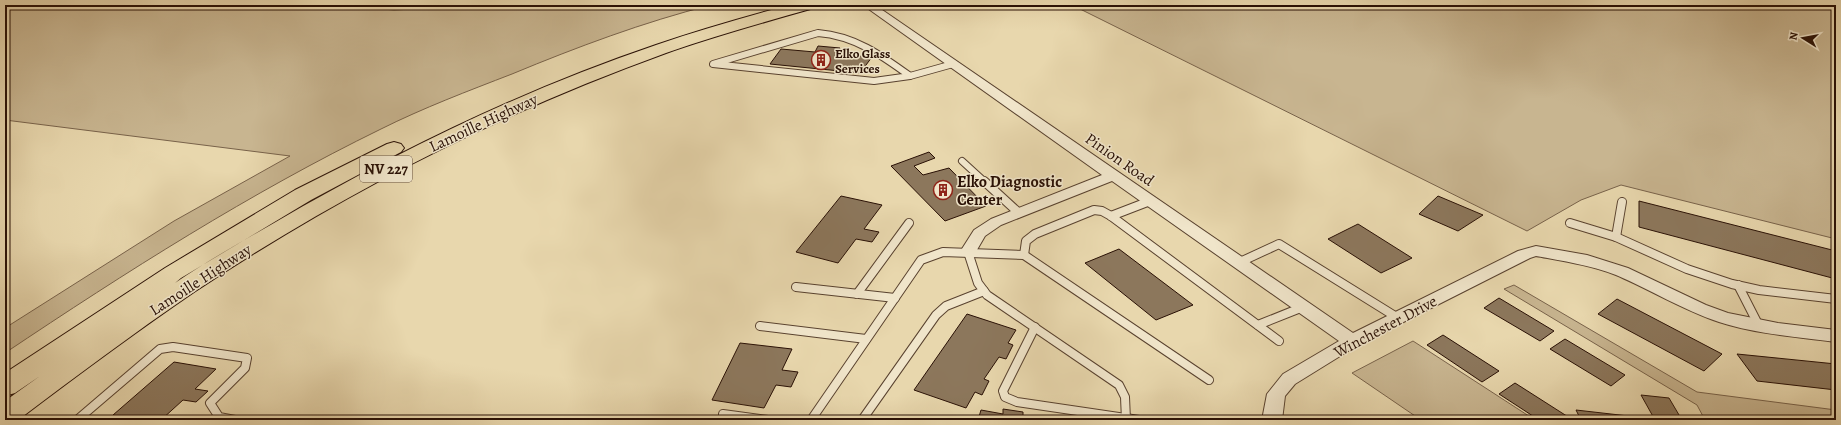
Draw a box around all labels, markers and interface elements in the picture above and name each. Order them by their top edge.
north arrow [1783,18,1823,58]
text: N [1786,31,1802,42]
place label: Elko Glass Services [835,45,890,77]
building icon: Elko Glass Services [810,49,832,71]
street label: Lamoille Highway [426,88,542,158]
street label: Pinion Road [1080,128,1159,192]
road number: NV 227 [360,156,412,182]
place label: Elko Diagnostic Center [957,171,1062,211]
building icon: Elko Diagnostic Center [932,179,954,201]
street label: Lamoille Highway [145,238,257,321]
street label: Winchester Drive [1329,290,1441,364]

